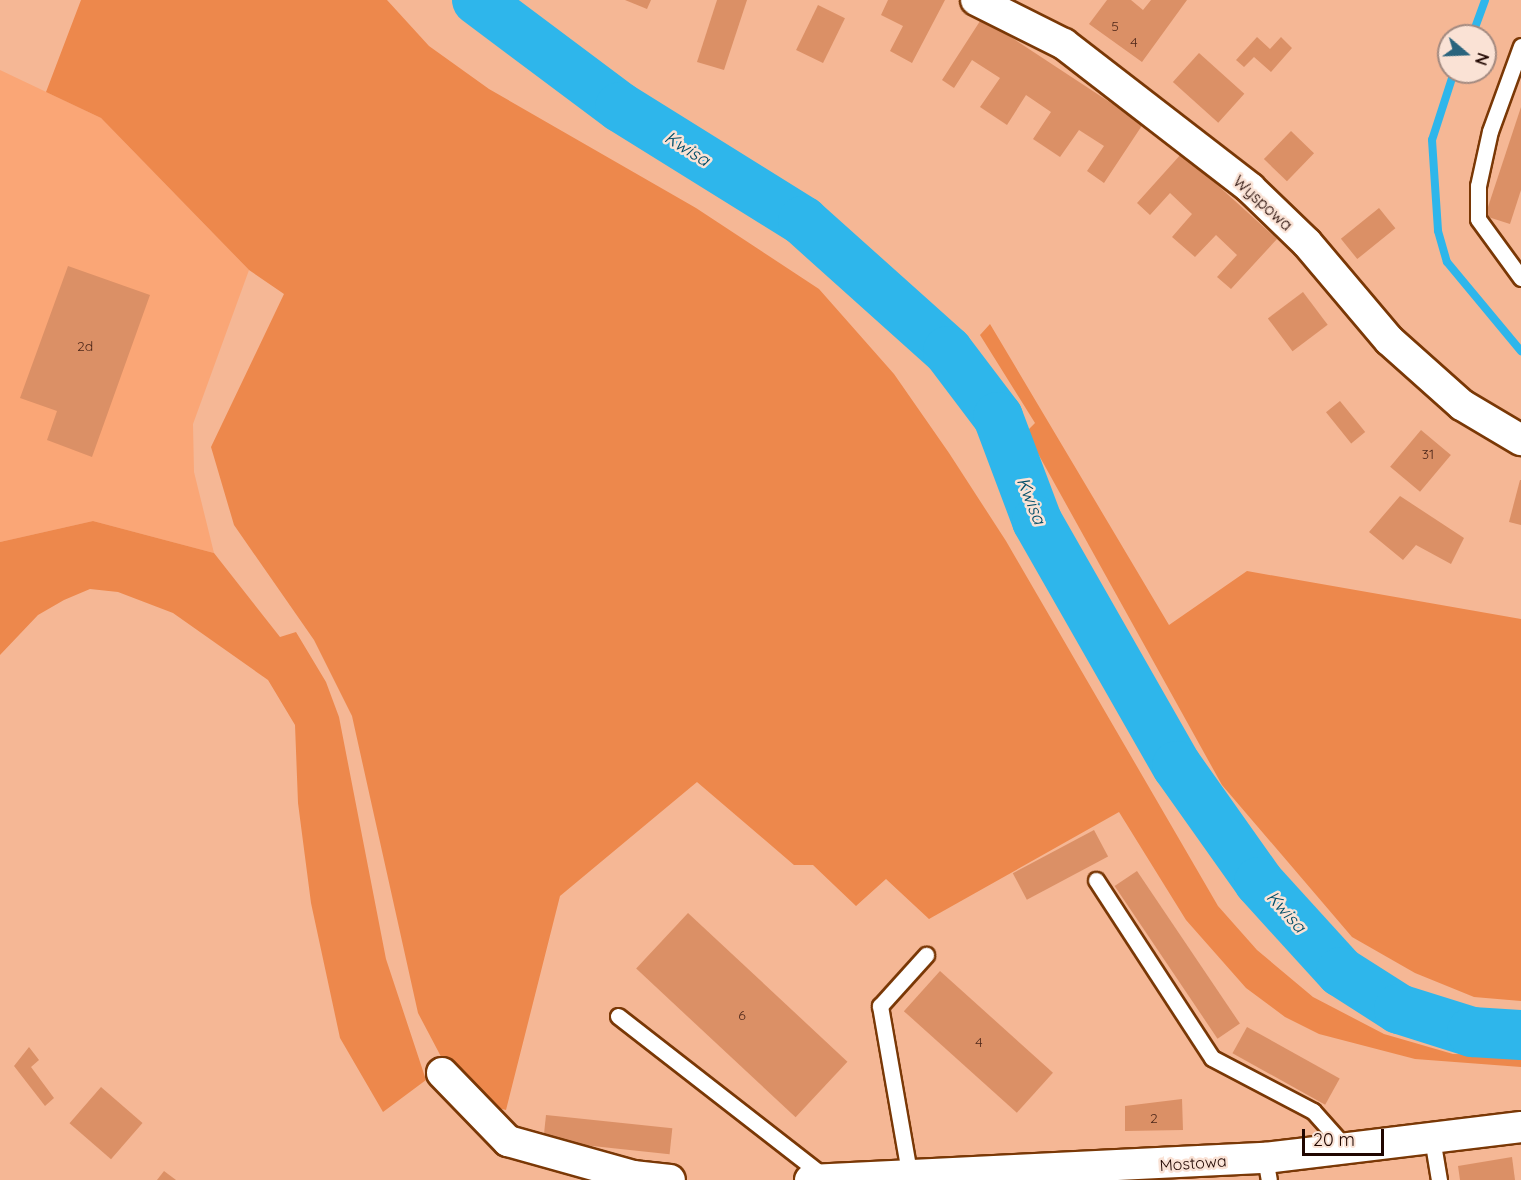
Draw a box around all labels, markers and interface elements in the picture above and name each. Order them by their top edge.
house number: 5 [1111,18,1119,34]
north arrow [1437,24,1497,84]
house number: 4 [1130,34,1138,50]
text: N [1471,50,1494,68]
water label: Kwisa [661,127,713,171]
street label: Wyspowa [1229,171,1297,235]
house number: 2d [77,338,93,354]
house number: 31 [1422,446,1434,462]
water label: Kwisa [1012,474,1050,528]
water label: Kwisa [1262,887,1310,937]
house number: 6 [738,1007,746,1023]
house number: 4 [975,1034,983,1050]
house number: 2 [1150,1110,1158,1126]
scale bar [1305,1117,1388,1155]
text: 20 m [1313,1128,1355,1151]
street label: Mostowa [1159,1151,1227,1175]

